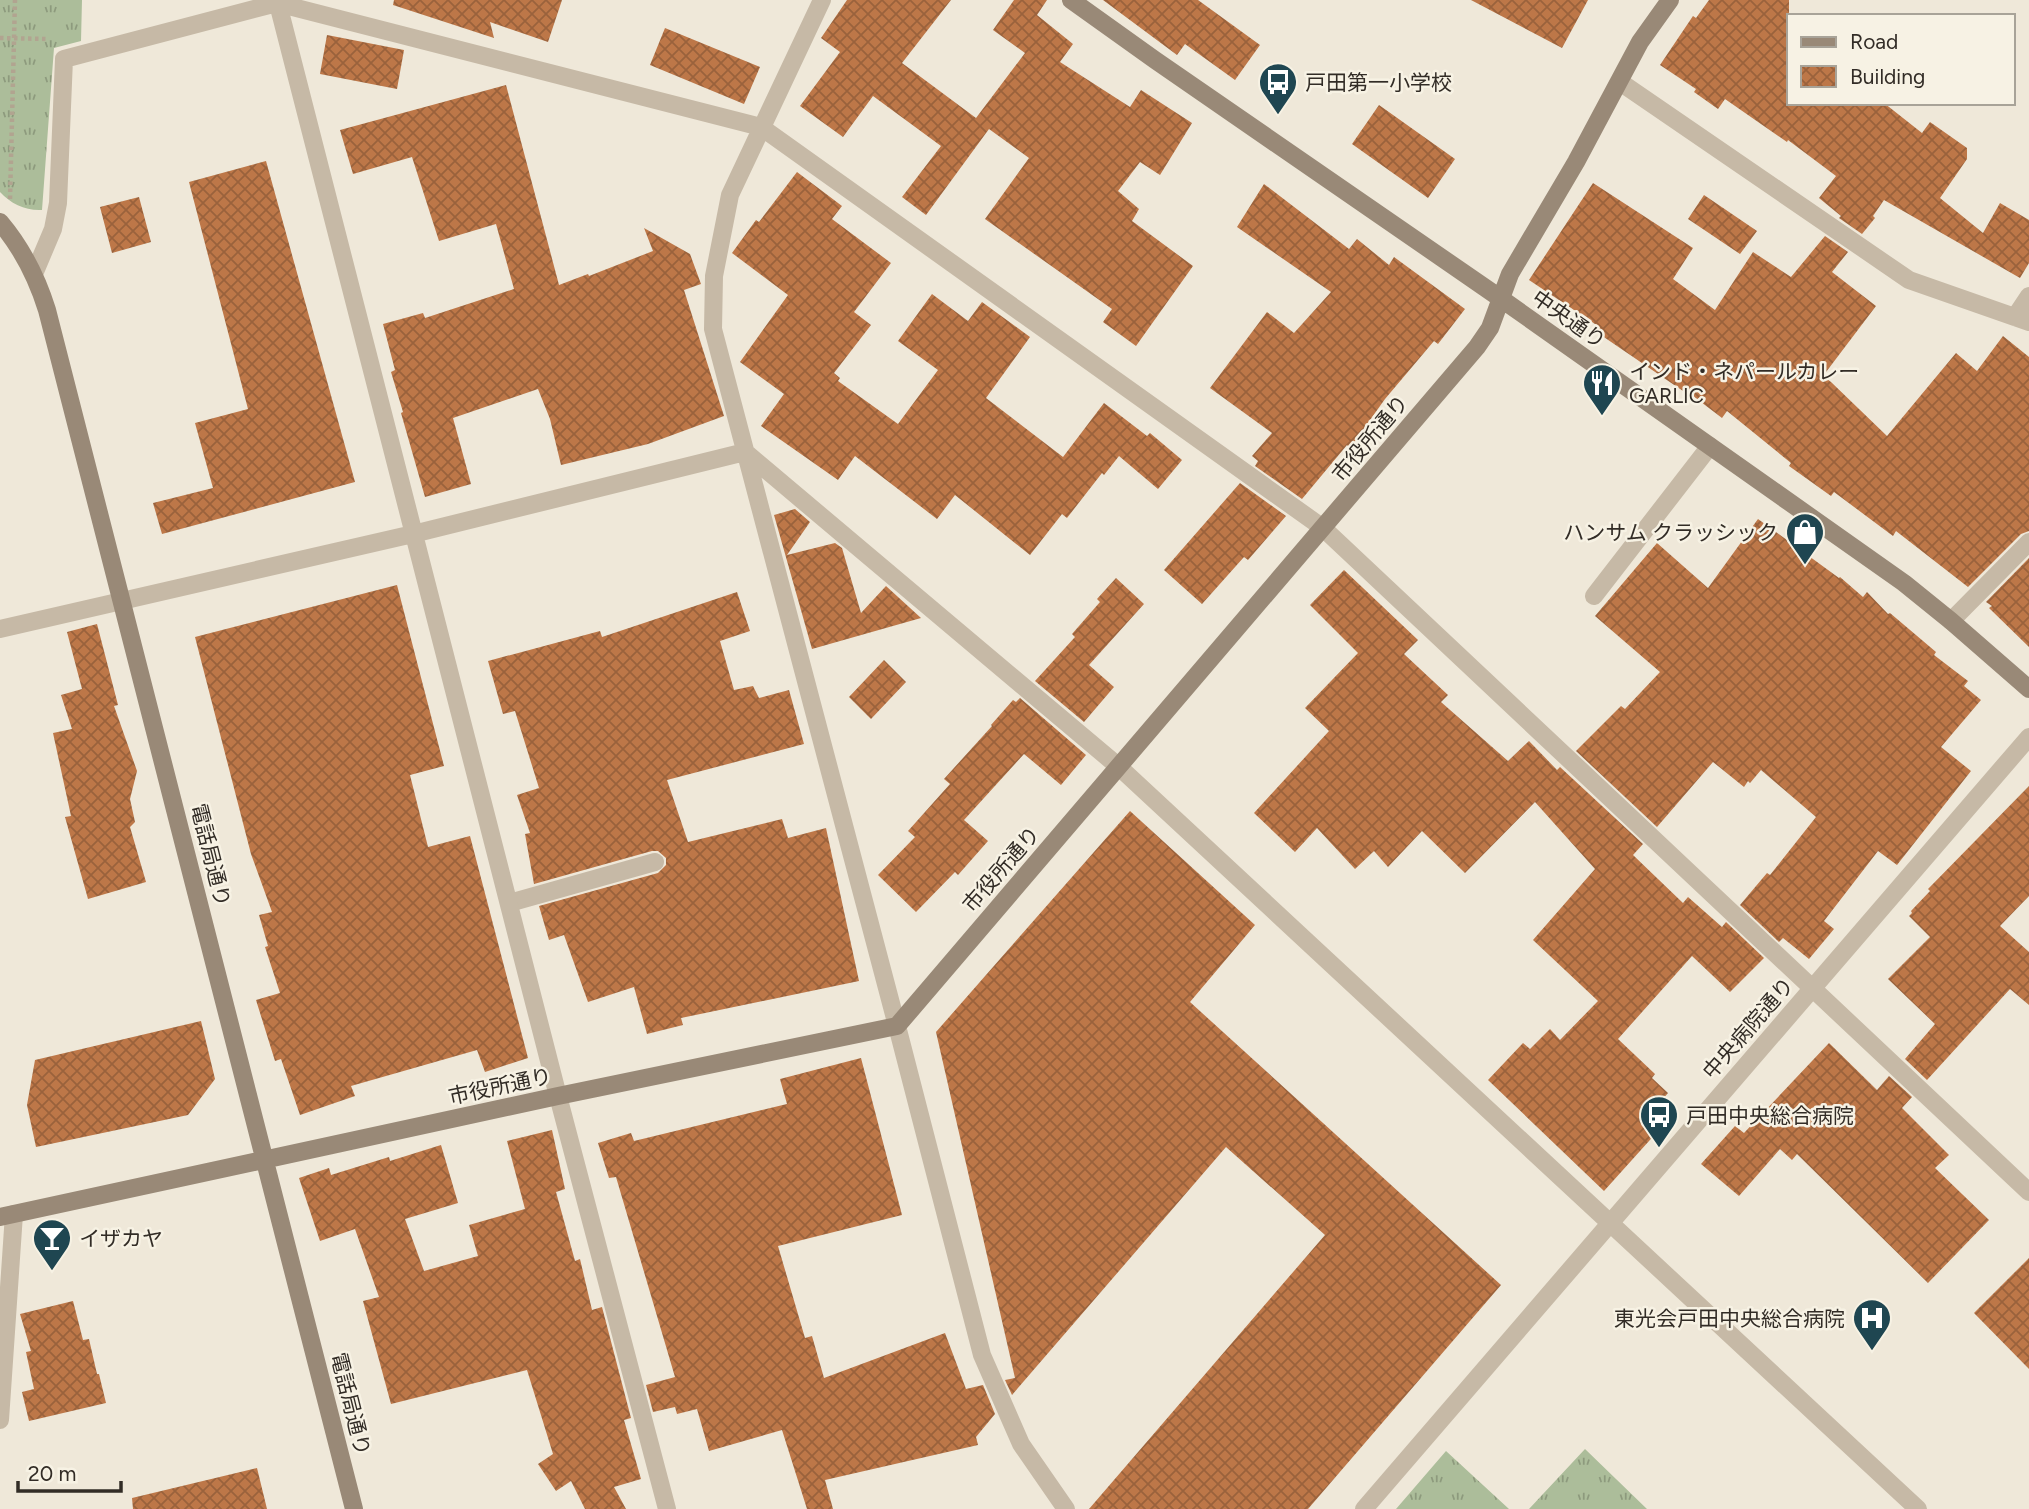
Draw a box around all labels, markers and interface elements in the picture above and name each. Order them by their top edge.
legend [1787,14,2015,105]
text: Road [1850,29,1898,54]
bus stop icon: 戸田第一小学校 [1257,61,1299,116]
text: Building [1850,64,1925,89]
place label: 戸田第一小学校 [1305,70,1452,95]
street label: 中央通り [1527,285,1611,353]
place label: インド・ネパールカレー GARLIC [1629,359,1859,408]
restaurant icon: インド・ネパールカレー GARLIC [1581,362,1623,417]
street label: 市役所通り [1327,390,1413,486]
shop icon: ハンサム クラッシック [1784,511,1826,566]
place label: ハンサム クラッシック [1563,520,1778,545]
street label: 電話局通り [186,801,236,909]
street label: 市役所通り [957,821,1045,917]
street label: 中央病院通り [1697,972,1799,1084]
street label: 市役所通り [446,1063,554,1109]
bus stop icon: 戸田中央総合病院 [1638,1094,1680,1149]
place label: 戸田中央総合病院 [1686,1103,1854,1128]
bar icon: イザカヤ [31,1217,73,1272]
place label: イザカヤ [79,1226,163,1251]
hospital icon: 東光会戸田中央総合病院 [1851,1297,1893,1352]
place label: 東光会戸田中央総合病院 [1614,1306,1845,1331]
street label: 電話局通り [326,1350,376,1458]
scale bar [18,1450,121,1494]
text: 20 m [28,1461,76,1486]

